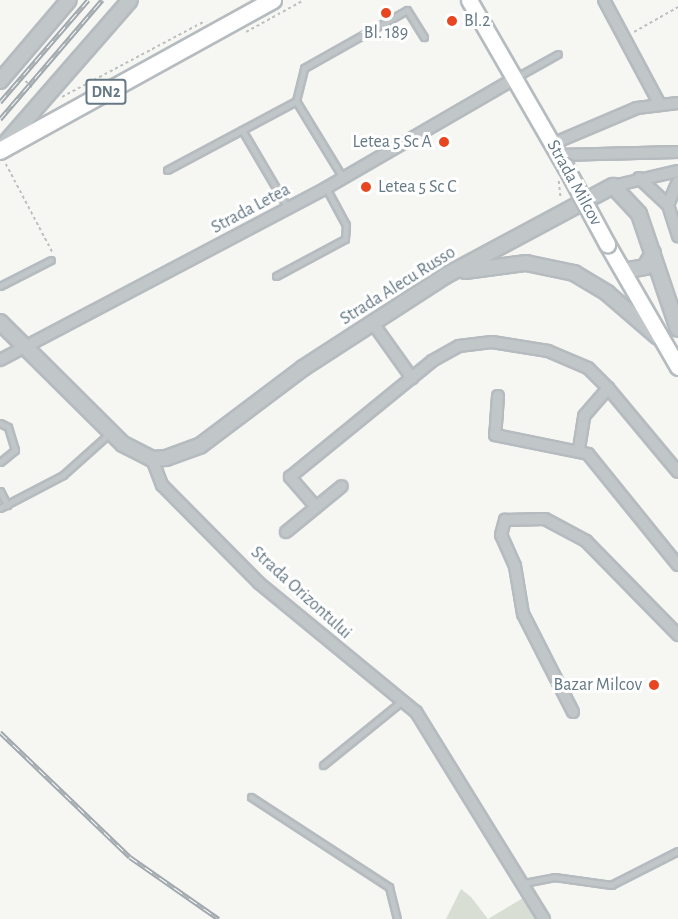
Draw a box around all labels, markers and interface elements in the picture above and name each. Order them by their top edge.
marker: Bl. 189 [379,6,393,20]
place label: Bl.2 [464,10,490,32]
marker: Bl.2 [445,14,459,28]
place label: Bl. 189 [364,22,408,44]
road number: DN2 [85,79,127,105]
place label: Letea 5 Sc A [352,131,432,153]
marker: Letea 5 Sc A [437,135,451,149]
street label: Strada Milcov [542,136,606,230]
place label: Letea 5 Sc C [378,176,456,198]
street label: Strada Letea [208,179,294,239]
marker: Letea 5 Sc C [359,180,373,194]
street label: Strada Alecu Russo [336,242,460,330]
street label: Strada Orizontului [246,542,356,644]
place label: Bazar Milcov [554,674,642,696]
marker: Bazar Milcov [647,678,661,692]

